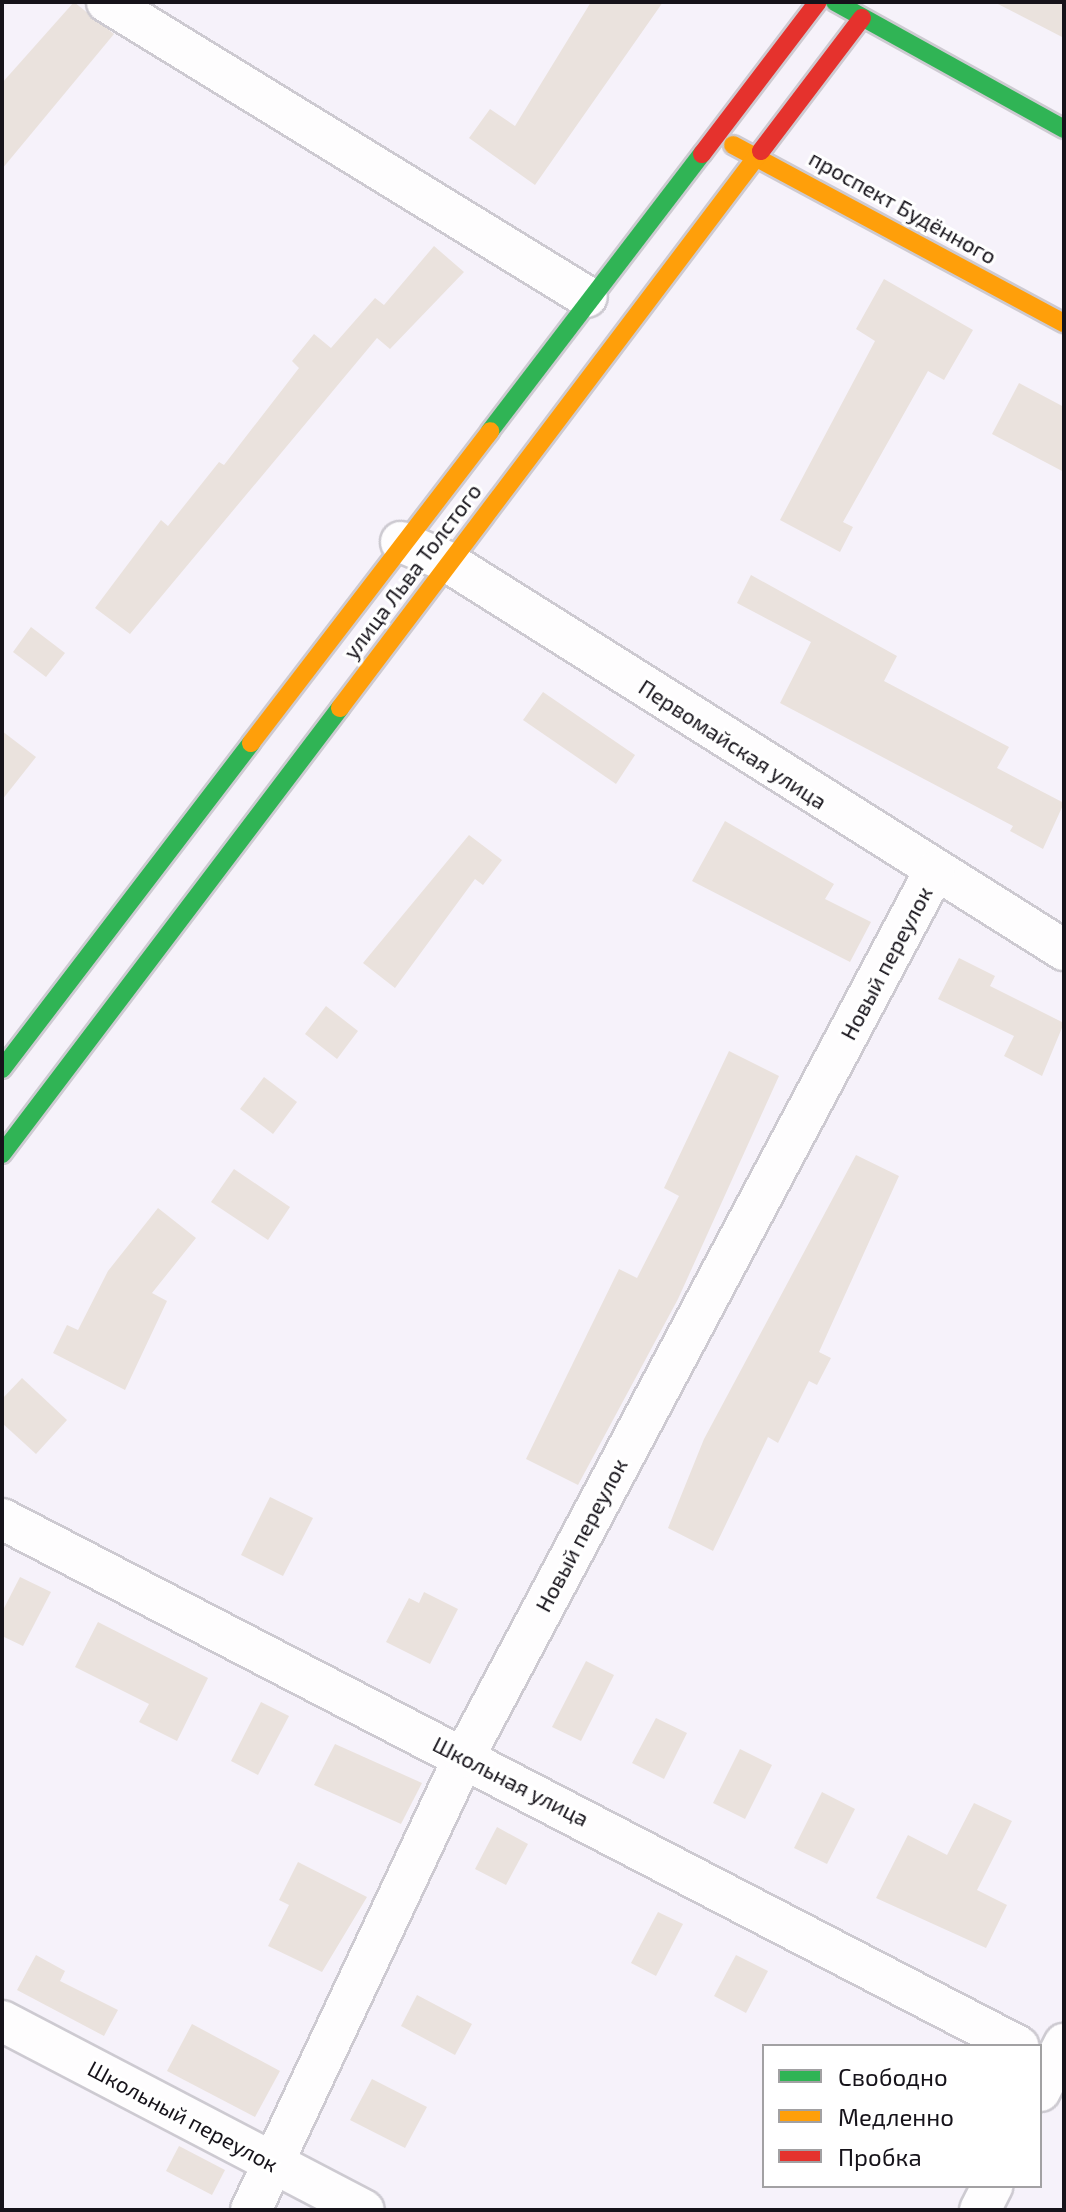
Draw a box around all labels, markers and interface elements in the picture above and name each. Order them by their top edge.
street label: проспект Будённого [805,145,1001,269]
street label: улица Льва Толстого [337,478,487,664]
street label: Первомайская улица [634,673,832,815]
street label: Новый переулок [834,882,938,1044]
street label: Новый переулок [529,1454,633,1616]
street label: Школьная улица [429,1730,593,1832]
legend [762,2044,1042,2188]
street label: Школьный переулок [83,2055,283,2177]
text: Свободно [838,2062,948,2091]
text: Медленно [838,2102,954,2131]
text: Пробка [838,2142,922,2171]

